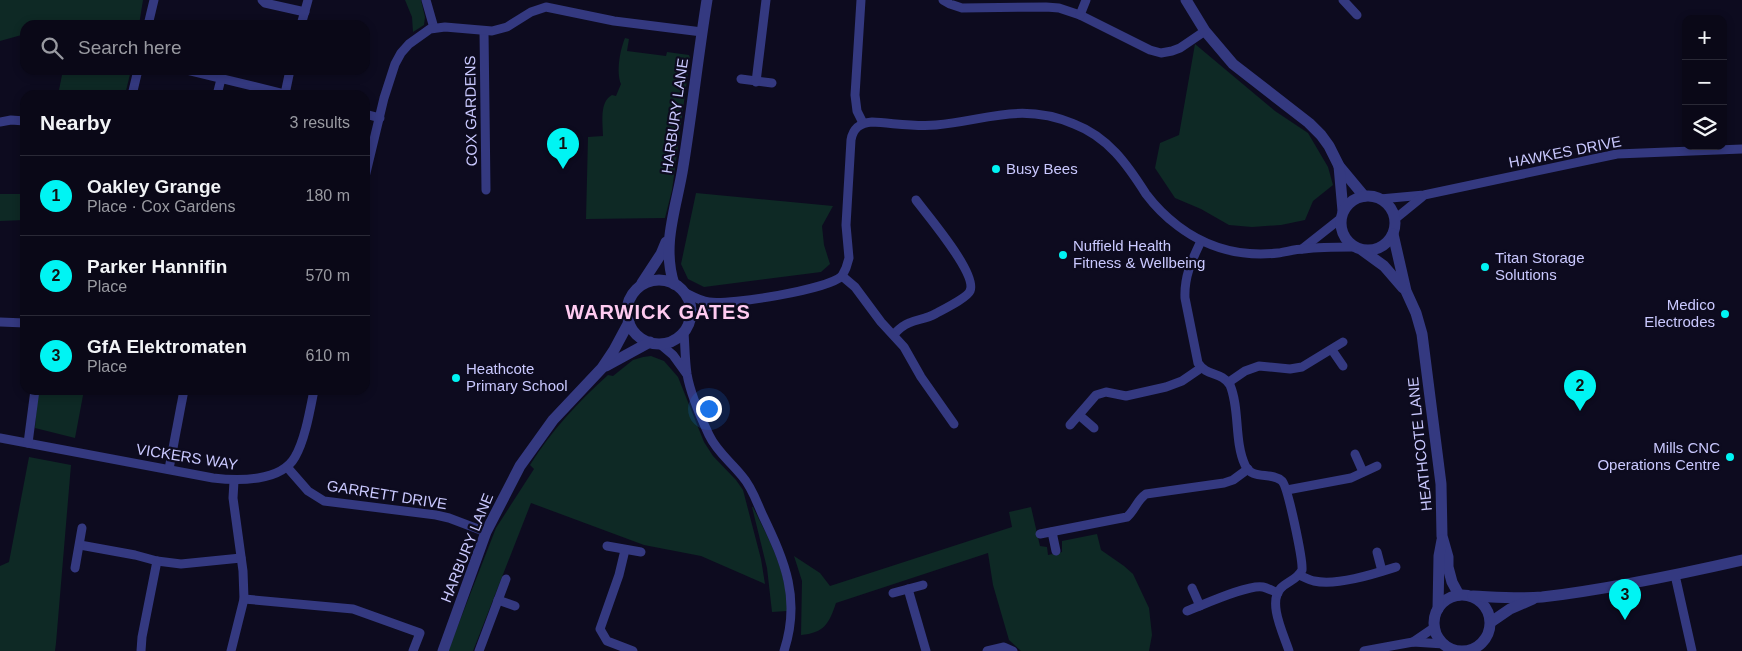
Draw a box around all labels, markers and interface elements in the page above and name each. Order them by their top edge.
map controls [1682,15,1727,150]
button: + [1682,15,1727,60]
search box [20,20,370,75]
icon: search [38,34,66,62]
text: Search here [78,37,182,58]
street label: COX GARDENS [461,55,480,167]
street label: HARBURY LANE [658,57,691,175]
button: − [1682,60,1727,105]
button: layers [1682,105,1727,150]
text: Nearby [40,111,111,134]
text: 3 results [290,114,350,131]
pin: 1 [547,128,579,169]
street label: HAWKES DRIVE [1507,132,1623,171]
place label: Busy Bees [1006,160,1078,177]
marker: Busy Bees [990,163,1002,175]
text: Oakley Grange [87,176,221,197]
text: 1 [52,187,60,204]
text: 180 m [306,187,350,204]
text: Place · Cox Gardens [87,198,236,215]
place label: Nuffield Health Fitness & Wellbeing [1073,237,1205,271]
marker: Nuffield Health Fitness & Wellbeing [1057,249,1069,261]
place label: Titan Storage Solutions [1495,249,1585,283]
text: Parker Hannifin [87,256,227,277]
marker: Titan Storage Solutions [1479,261,1491,273]
text: 2 [52,267,60,284]
text: 570 m [306,267,350,284]
text: Place [87,278,127,295]
place label: Medico Electrodes [1644,296,1715,330]
district label: WARWICK GATES [565,301,751,323]
marker: Medico Electrodes [1719,308,1731,320]
text: GfA Elektromaten [87,336,247,357]
text: 3 [52,347,60,364]
text: 610 m [306,347,350,364]
text: Place [87,358,127,375]
place label: Heathcote Primary School [466,360,568,394]
pin: 2 [1564,370,1596,411]
marker: Heathcote Primary School [450,372,462,384]
street label: HEATHCOTE LANE [1404,376,1435,512]
your location [696,396,722,422]
place label: Mills CNC Operations Centre [1597,439,1720,473]
street label: VICKERS WAY [135,440,239,473]
marker: Mills CNC Operations Centre [1724,451,1736,463]
street label: GARRETT DRIVE [326,477,448,512]
street label: HARBURY LANE [437,491,496,605]
pin: 3 [1609,579,1641,620]

